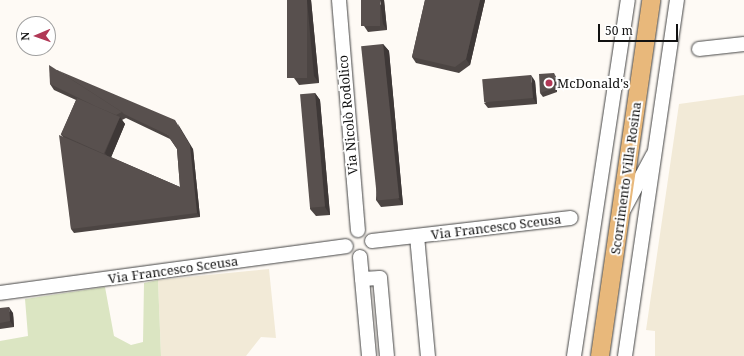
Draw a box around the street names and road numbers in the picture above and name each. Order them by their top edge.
street label: Via Nicolò Rodolico [335,54,361,176]
street label: Scorrimento Villa Rosina [608,101,644,255]
street label: Via Francesco Sceusa [430,211,562,243]
street label: Via Francesco Sceusa [107,253,239,287]

